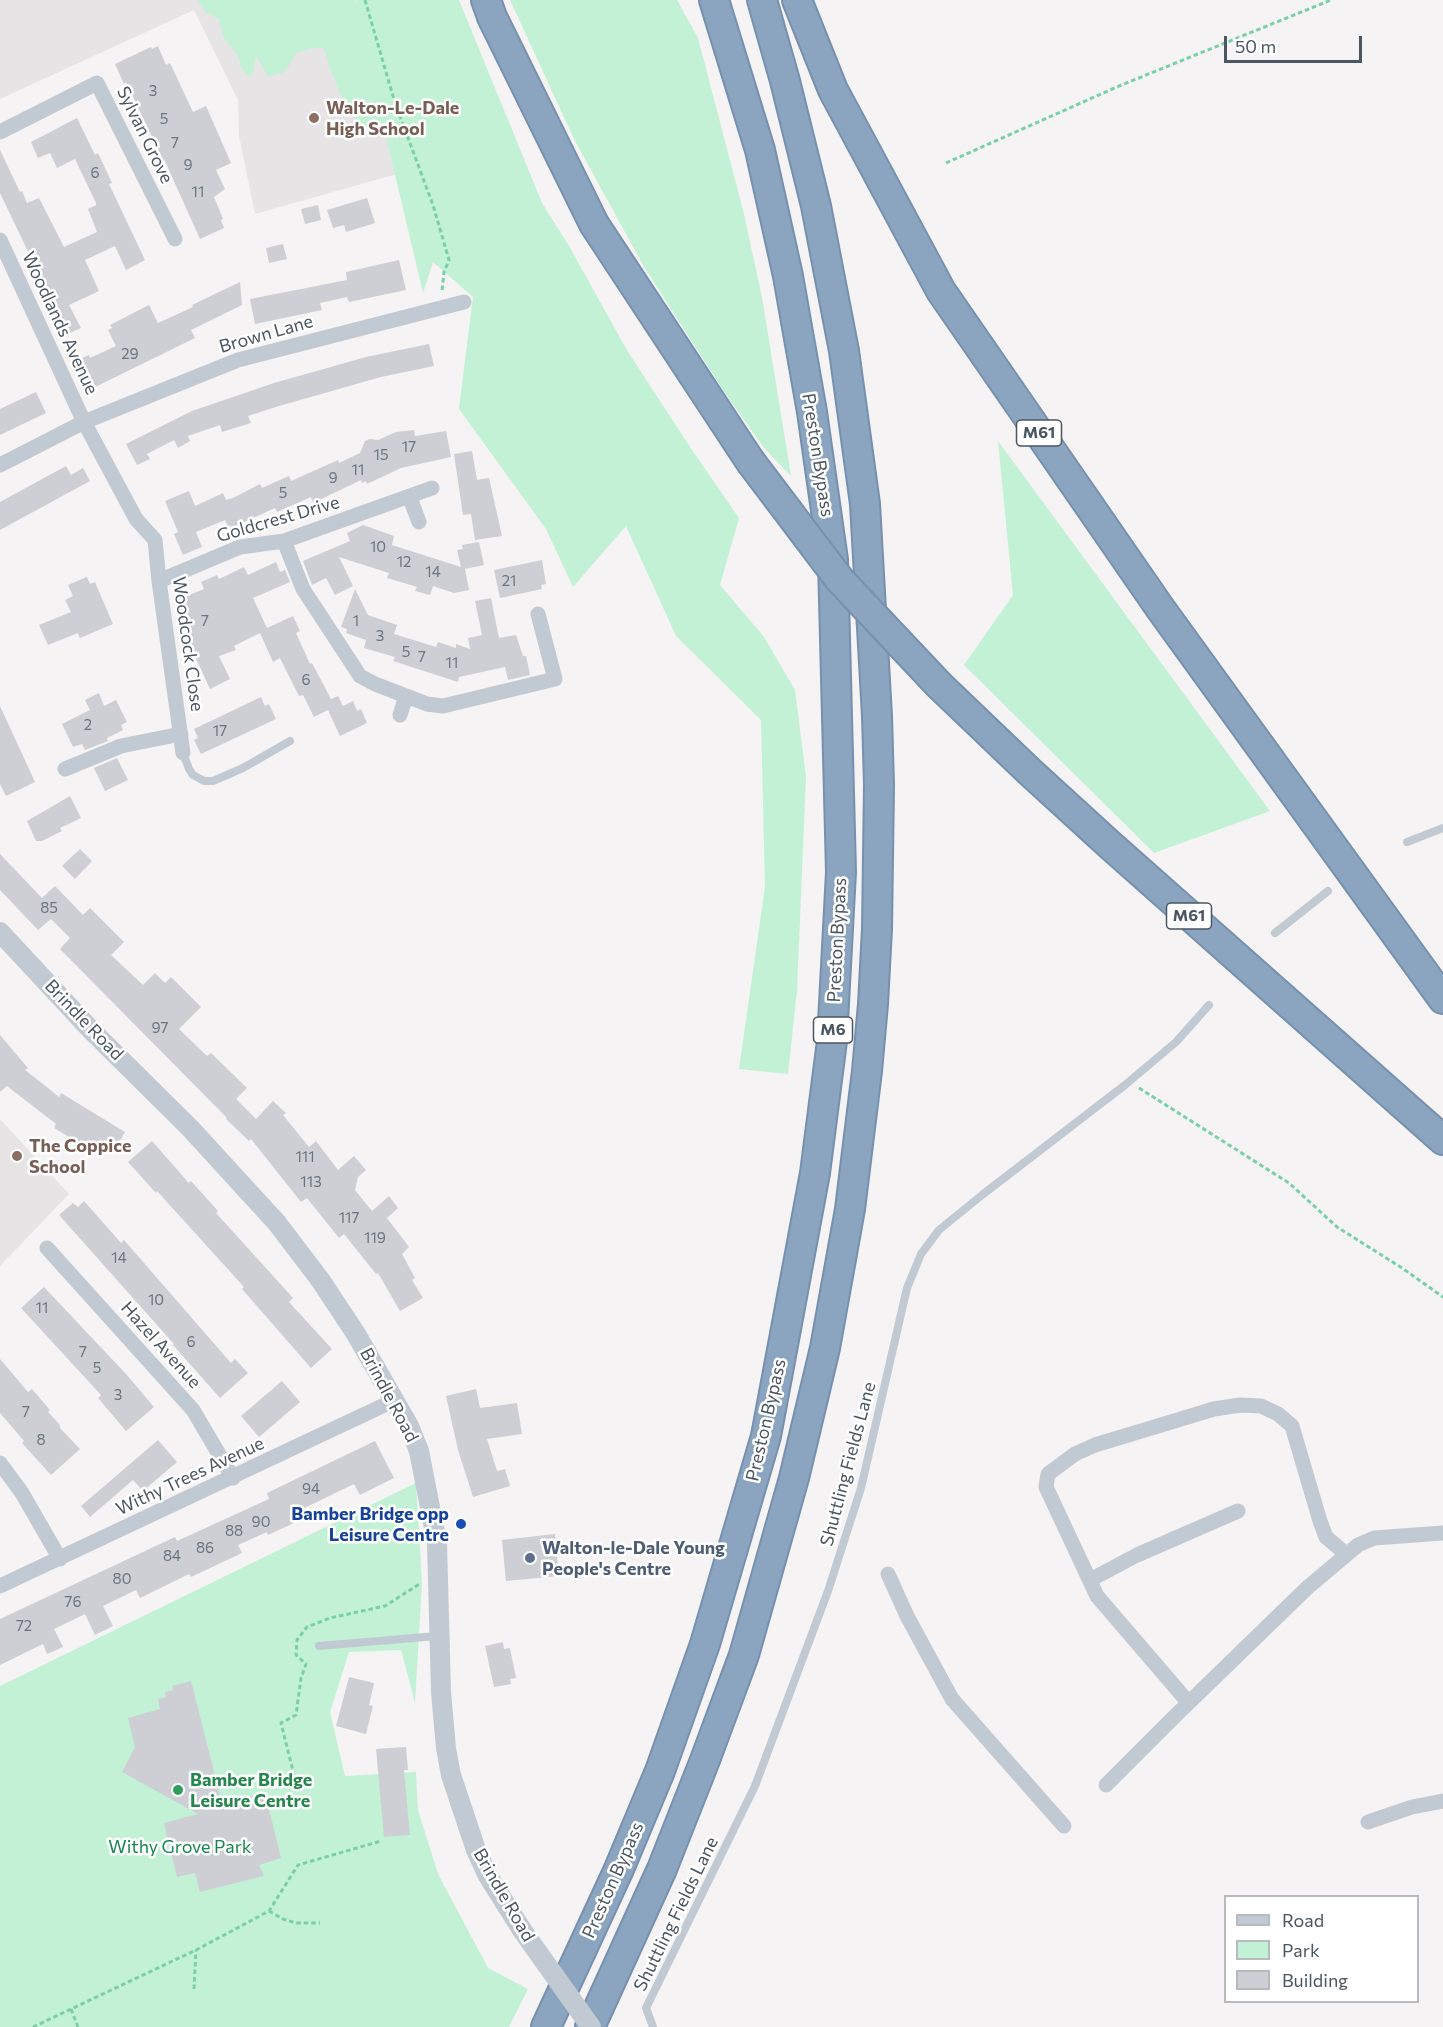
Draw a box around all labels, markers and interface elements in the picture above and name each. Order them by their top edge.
scale bar [1227,24,1365,62]
text: 50 m [1235,35,1276,57]
house number: 3 [149,82,157,100]
street label: Sylvan Grove [112,83,178,187]
place label: Walton-Le-Dale High School [326,97,459,140]
house number: 5 [160,110,168,128]
marker: Walton-Le-Dale High School [307,111,321,125]
house number: 7 [171,134,179,152]
house number: 9 [183,156,193,174]
house number: 6 [90,164,100,182]
house number: 11 [192,183,204,201]
street label: Woodlands Avenue [17,248,103,398]
street label: Brown Lane [217,310,315,358]
house number: 29 [121,345,139,363]
street label: Preston Bypass [798,392,838,518]
road number: M61 [1016,420,1062,446]
house number: 17 [402,438,416,456]
house number: 15 [373,446,389,464]
house number: 11 [352,461,364,479]
house number: 9 [328,469,338,487]
house number: 5 [279,484,287,502]
street label: Goldcrest Drive [214,491,342,547]
house number: 10 [370,538,386,556]
house number: 12 [397,553,411,571]
house number: 14 [425,563,441,581]
house number: 21 [502,572,516,590]
street label: Woodcock Close [168,575,208,713]
house number: 7 [201,612,209,630]
house number: 1 [353,612,359,630]
house number: 3 [376,627,384,645]
house number: 5 [402,643,410,661]
house number: 7 [418,648,426,666]
house number: 11 [446,654,458,672]
house number: 6 [301,671,311,689]
house number: 2 [84,716,92,734]
house number: 17 [213,722,227,740]
street label: Preston Bypass [823,877,851,1003]
house number: 85 [40,899,58,917]
road number: M61 [1166,903,1212,929]
street label: Brindle Road [40,975,128,1065]
road number: M6 [814,1017,852,1043]
house number: 97 [152,1019,168,1037]
place label: The Coppice School [29,1135,132,1178]
house number: 111 [295,1148,315,1166]
marker: The Coppice School [10,1149,24,1163]
house number: 113 [300,1173,322,1191]
house number: 117 [339,1209,359,1227]
house number: 119 [364,1229,386,1247]
house number: 14 [111,1249,127,1267]
house number: 10 [148,1291,164,1309]
street label: Hazel Avenue [116,1297,206,1393]
house number: 11 [36,1299,48,1317]
house number: 6 [186,1333,196,1351]
house number: 7 [79,1343,87,1361]
street label: Brindle Road [355,1344,423,1446]
street label: Preston Bypass [741,1357,791,1483]
house number: 5 [93,1359,101,1377]
street label: Shuttling Fields Lane [816,1380,880,1548]
house number: 3 [114,1386,122,1404]
house number: 7 [22,1403,30,1421]
house number: 8 [36,1431,46,1449]
street label: Withy Trees Avenue [113,1432,267,1520]
house number: 94 [302,1480,320,1498]
place label: Bamber Bridge opp Leisure Centre [291,1503,449,1546]
house number: 90 [252,1513,270,1531]
marker: Bamber Bridge opp Leisure Centre [454,1517,468,1531]
house number: 88 [225,1522,243,1540]
place label: Walton-le-Dale Young People's Centre [542,1537,725,1580]
house number: 86 [196,1539,214,1557]
house number: 84 [163,1547,181,1565]
marker: Walton-le-Dale Young People's Centre [523,1551,537,1565]
house number: 80 [113,1570,131,1588]
house number: 76 [65,1593,81,1611]
house number: 72 [16,1617,32,1635]
place label: Bamber Bridge Leisure Centre [190,1769,312,1812]
marker: Bamber Bridge Leisure Centre [171,1783,185,1797]
street label: Preston Bypass [578,1819,648,1941]
street label: Shuttling Fields Lane [629,1833,723,1995]
park label: Withy Grove Park [108,1836,252,1858]
street label: Brindle Road [469,1845,539,1945]
legend [1224,1895,1419,2003]
text: Road [1282,1909,1324,1931]
text: Park [1282,1939,1320,1961]
text: Building [1282,1969,1348,1991]

